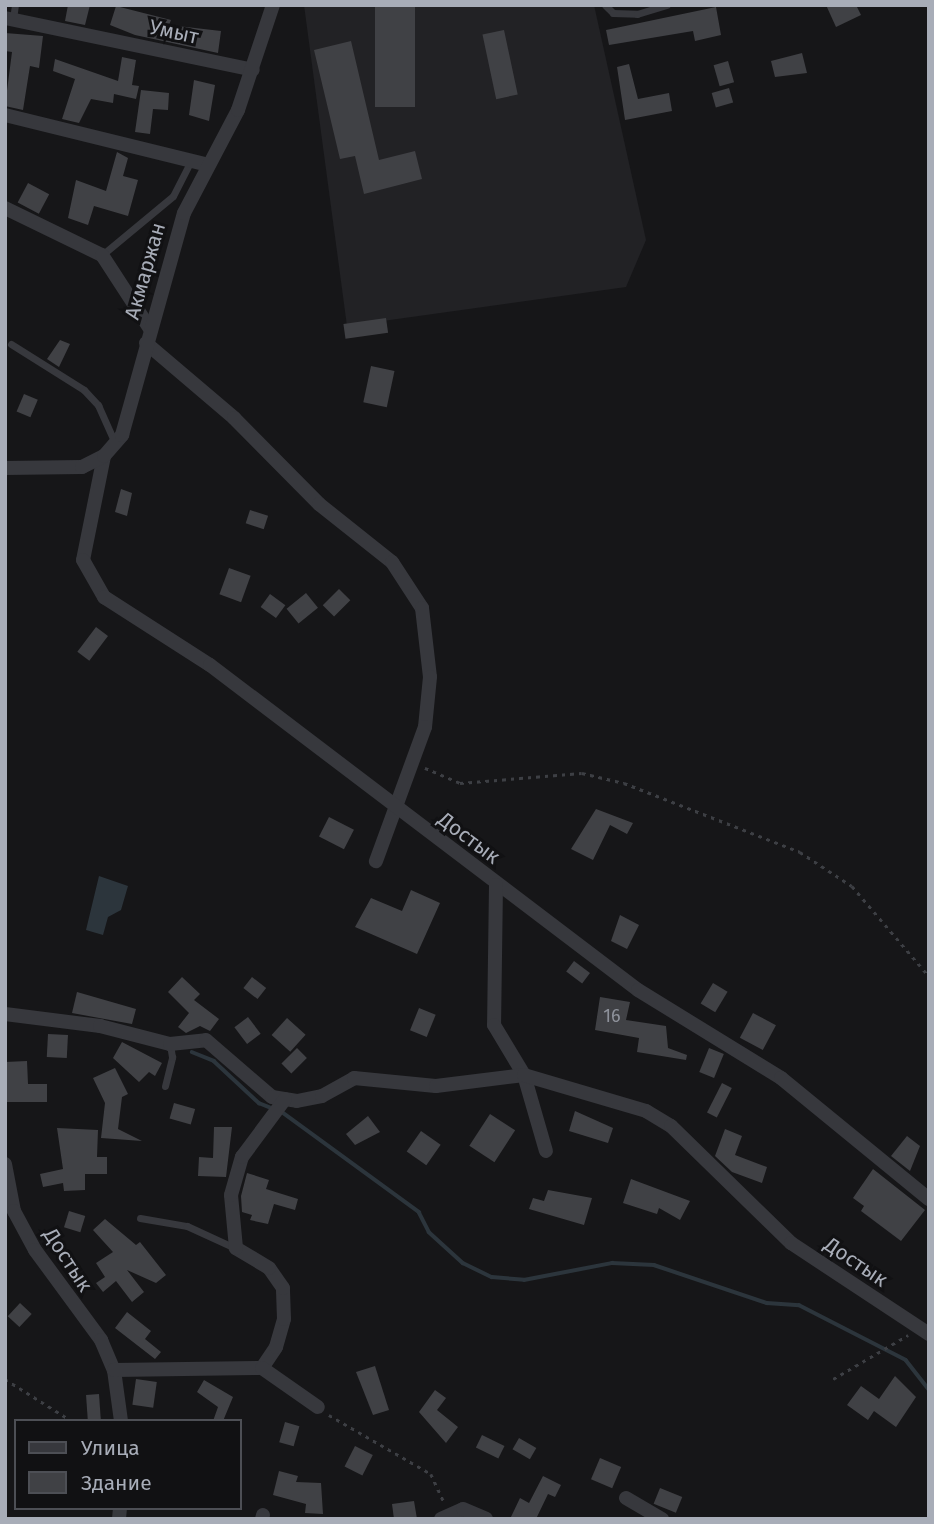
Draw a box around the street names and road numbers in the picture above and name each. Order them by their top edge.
street label: Умыт [147,15,201,49]
street label: Акмаржан [119,220,171,322]
street label: Достык [433,807,505,869]
street label: Достык [38,1223,98,1297]
street label: Достык [820,1232,892,1292]

